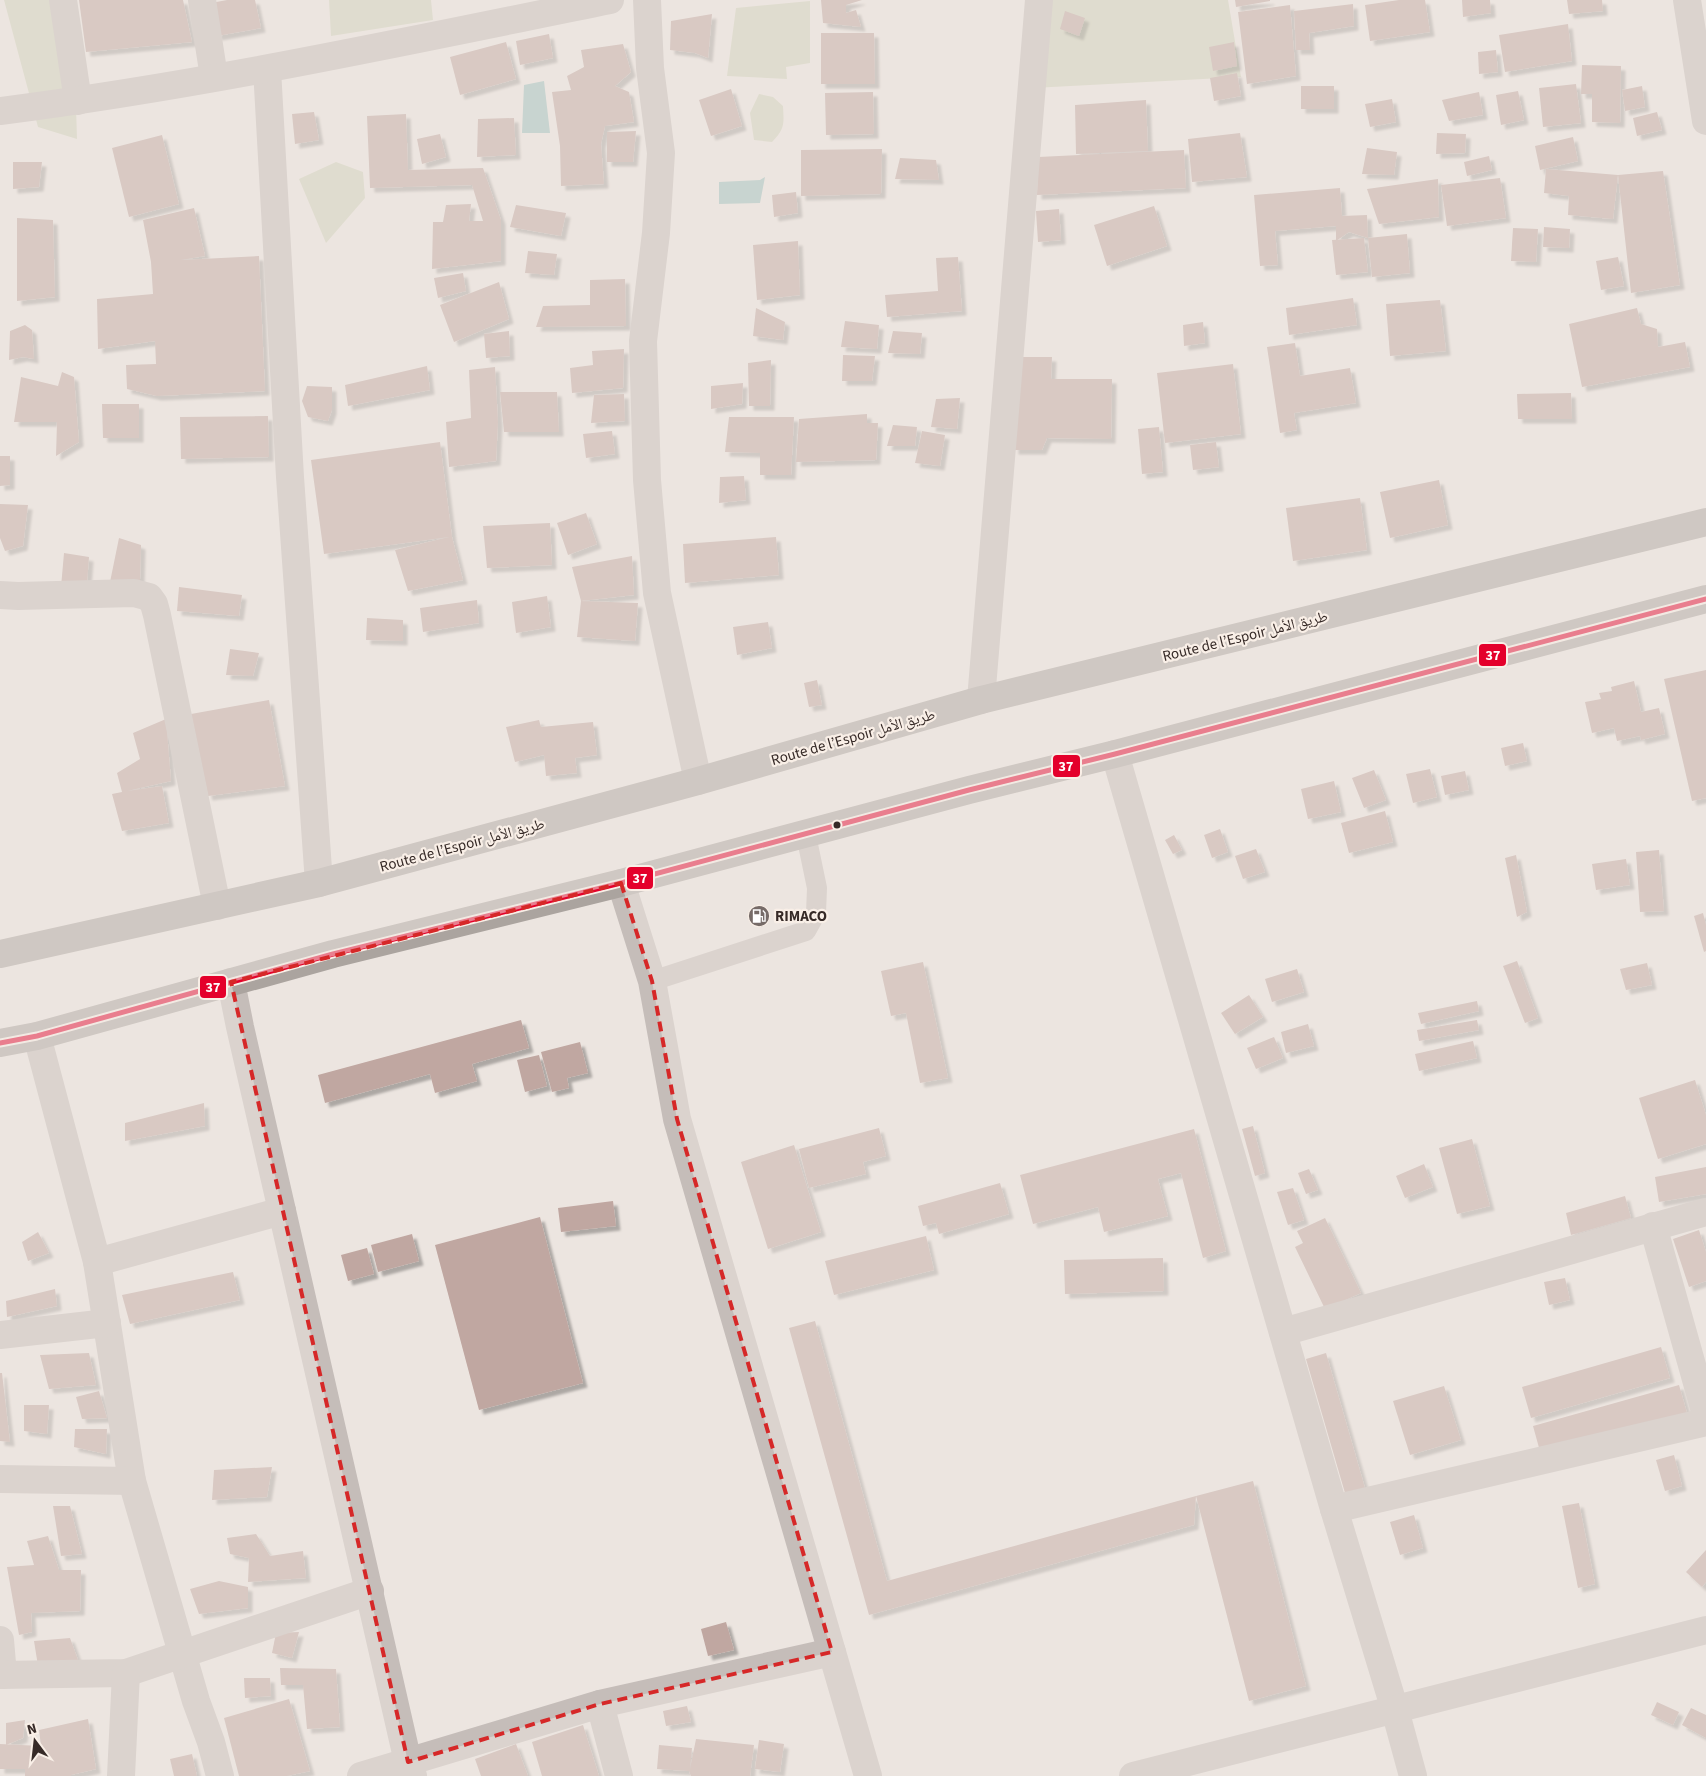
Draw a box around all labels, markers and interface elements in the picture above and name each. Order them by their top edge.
street label: Route de l’Espoir طريق الأمل [1160,606,1330,667]
line badge: 37 [1478,643,1507,667]
text: 37 [1486,646,1500,666]
street label: Route de l’Espoir طريق الأمل [769,704,938,771]
line badge: 37 [1052,754,1081,778]
text: 37 [1059,757,1073,777]
street label: Route de l’Espoir طريق الأمل [377,813,547,878]
unlabelled marker [832,820,842,830]
line badge: 37 [626,866,654,890]
text: 37 [633,869,647,889]
fuel station icon: RIMACO [747,904,771,928]
place label: RIMACO [775,906,827,927]
line badge: 37 [199,975,227,999]
text: 37 [206,978,220,998]
north arrow [10,1716,60,1766]
text: N [25,1719,39,1740]

